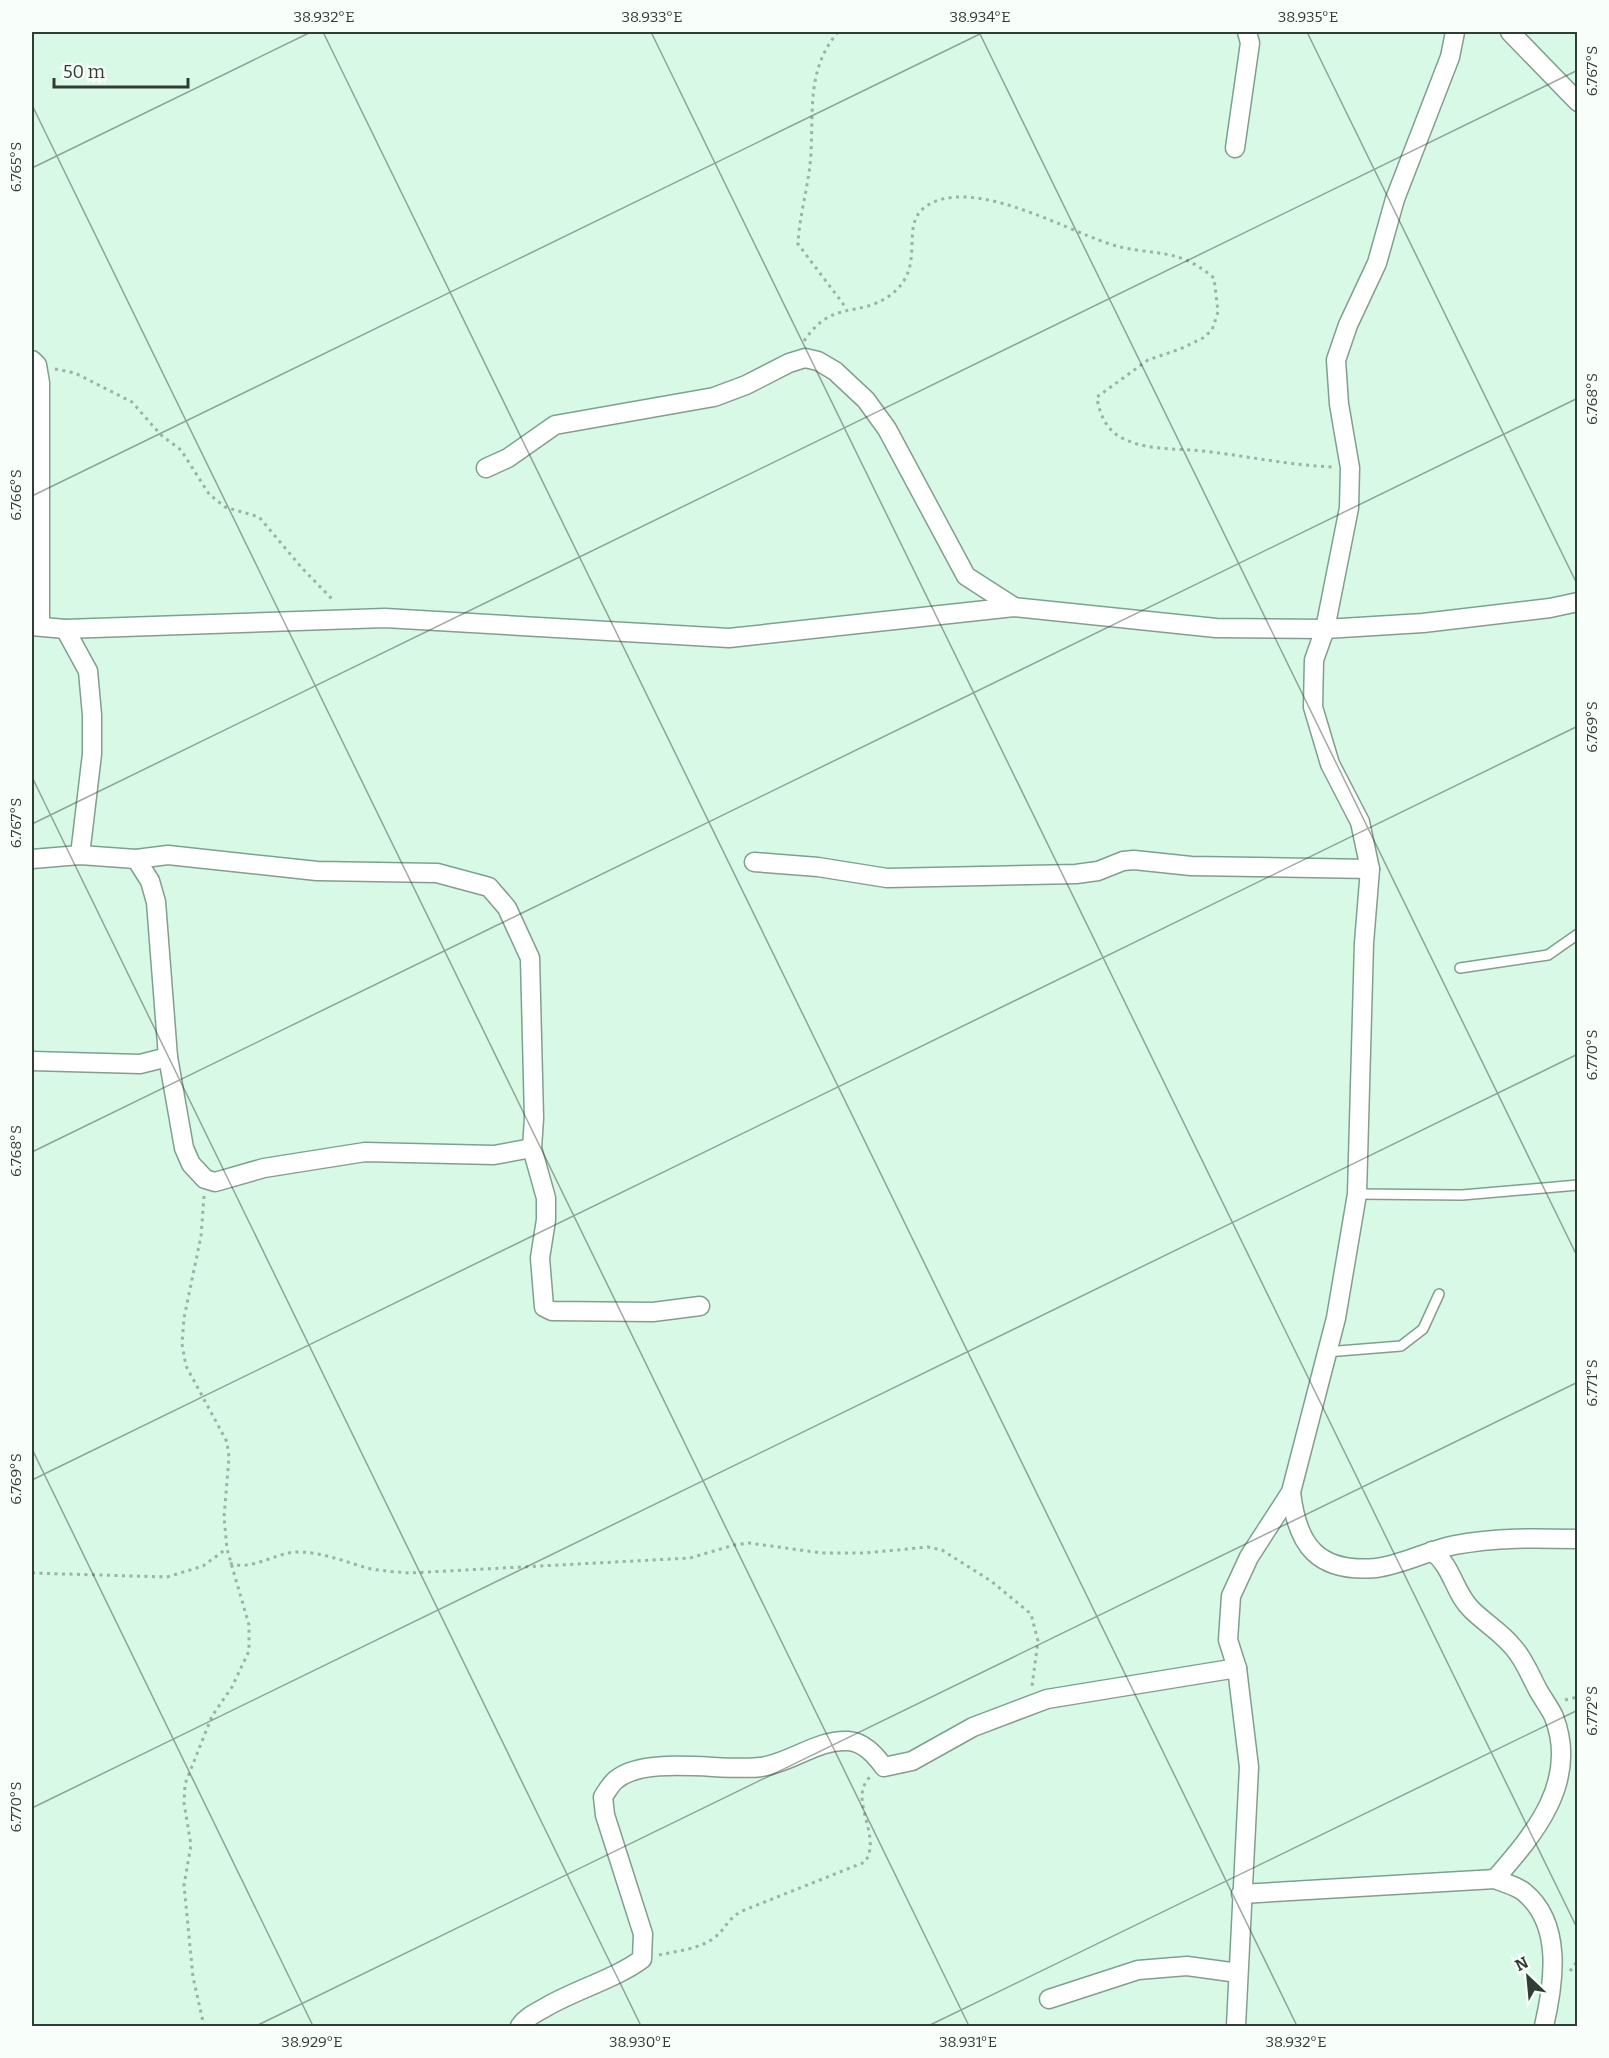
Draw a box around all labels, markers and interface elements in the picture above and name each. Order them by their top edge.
text: 38.932°E [294,8,354,26]
text: 38.933°E [621,8,683,26]
text: 38.934°E [950,8,1010,26]
text: 38.935°E [1278,8,1338,26]
text: 6.767°S [1583,46,1601,96]
scale bar [54,51,188,89]
text: 50 m [63,61,105,83]
text: 6.765°S [7,142,25,192]
text: 6.768°S [1583,373,1601,425]
text: 6.766°S [7,469,25,521]
text: 6.769°S [1583,701,1601,753]
text: 6.767°S [7,798,25,848]
text: 6.770°S [1583,1030,1601,1081]
text: 6.768°S [7,1125,25,1177]
text: 6.771°S [1583,1359,1601,1407]
text: 6.769°S [7,1453,25,1505]
text: 6.772°S [1583,1686,1601,1736]
text: 6.770°S [7,1782,25,1833]
north arrow [1498,1947,1558,2007]
text: N [1512,1953,1531,1975]
text: 38.929°E [281,2033,343,2051]
text: 38.930°E [609,2033,671,2051]
text: 38.931°E [939,2033,997,2051]
text: 38.932°E [1266,2033,1326,2051]

